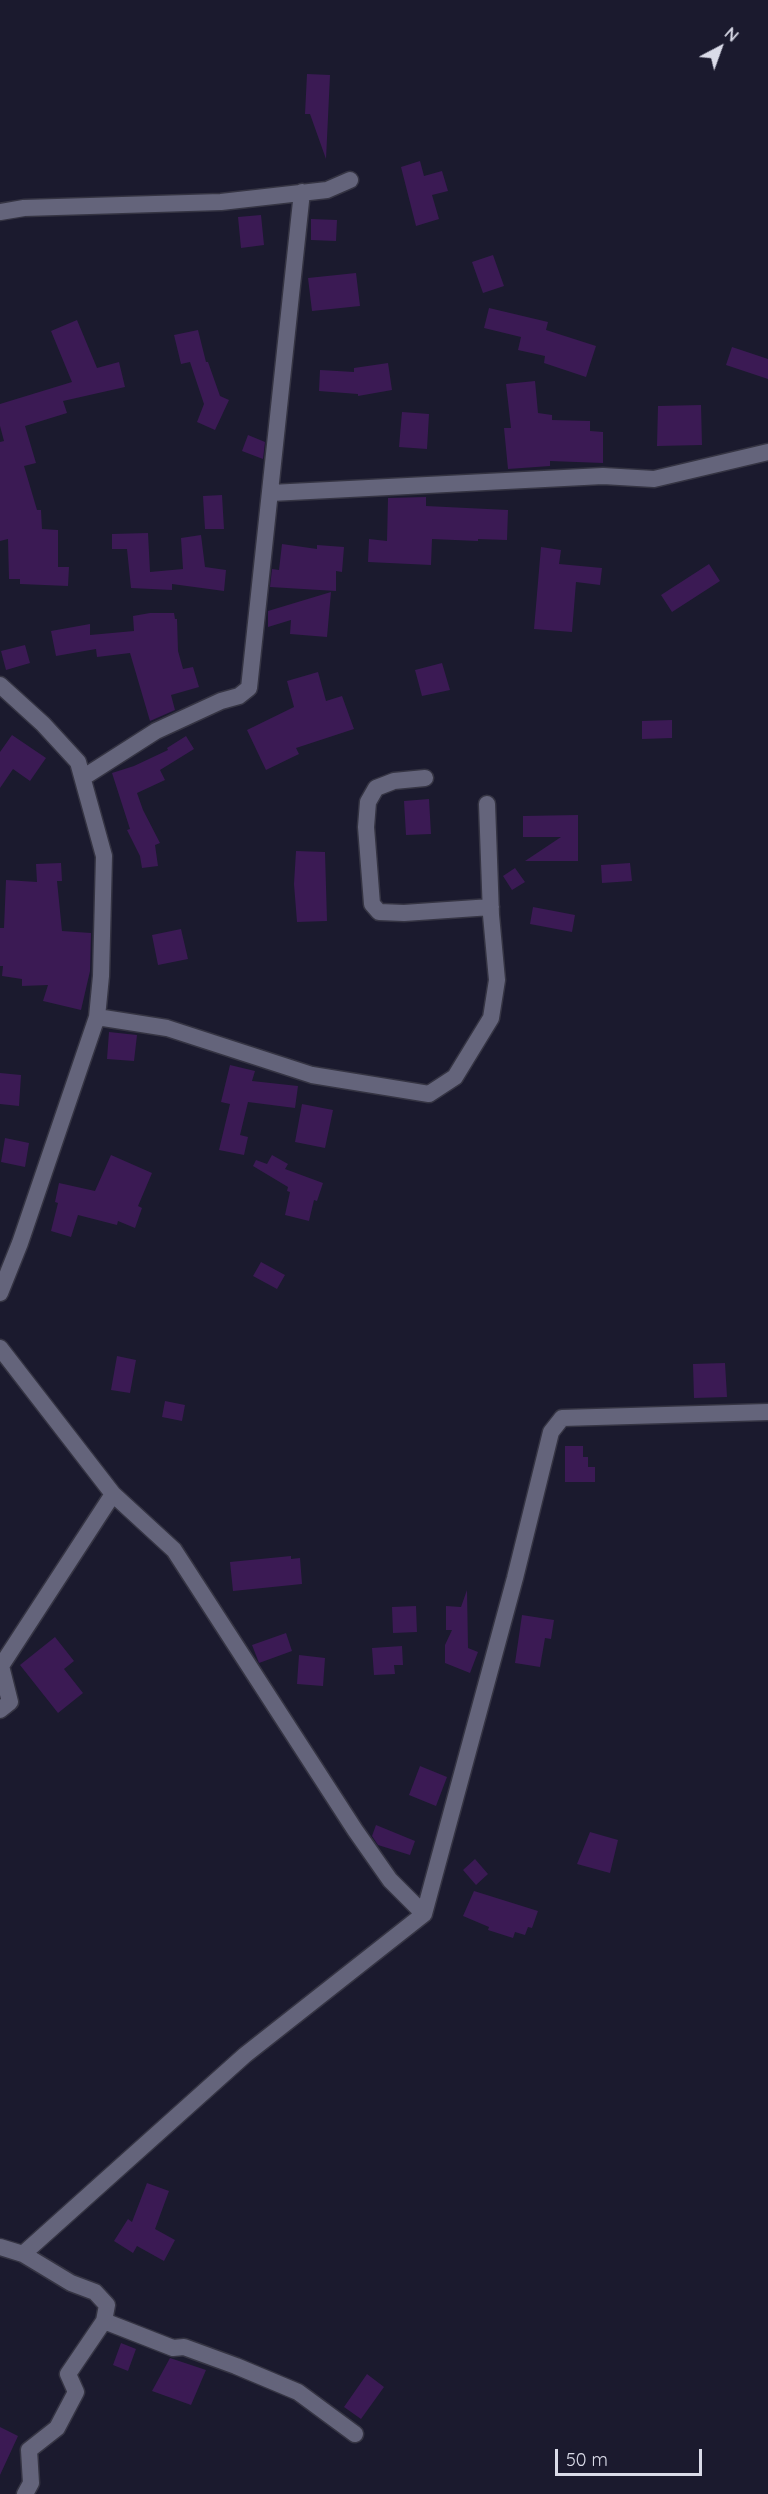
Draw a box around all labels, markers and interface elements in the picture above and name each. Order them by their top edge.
north arrow [690,18,750,78]
text: N [721,23,743,46]
scale bar [558,2437,705,2475]
text: 50 m [566,2448,608,2471]

